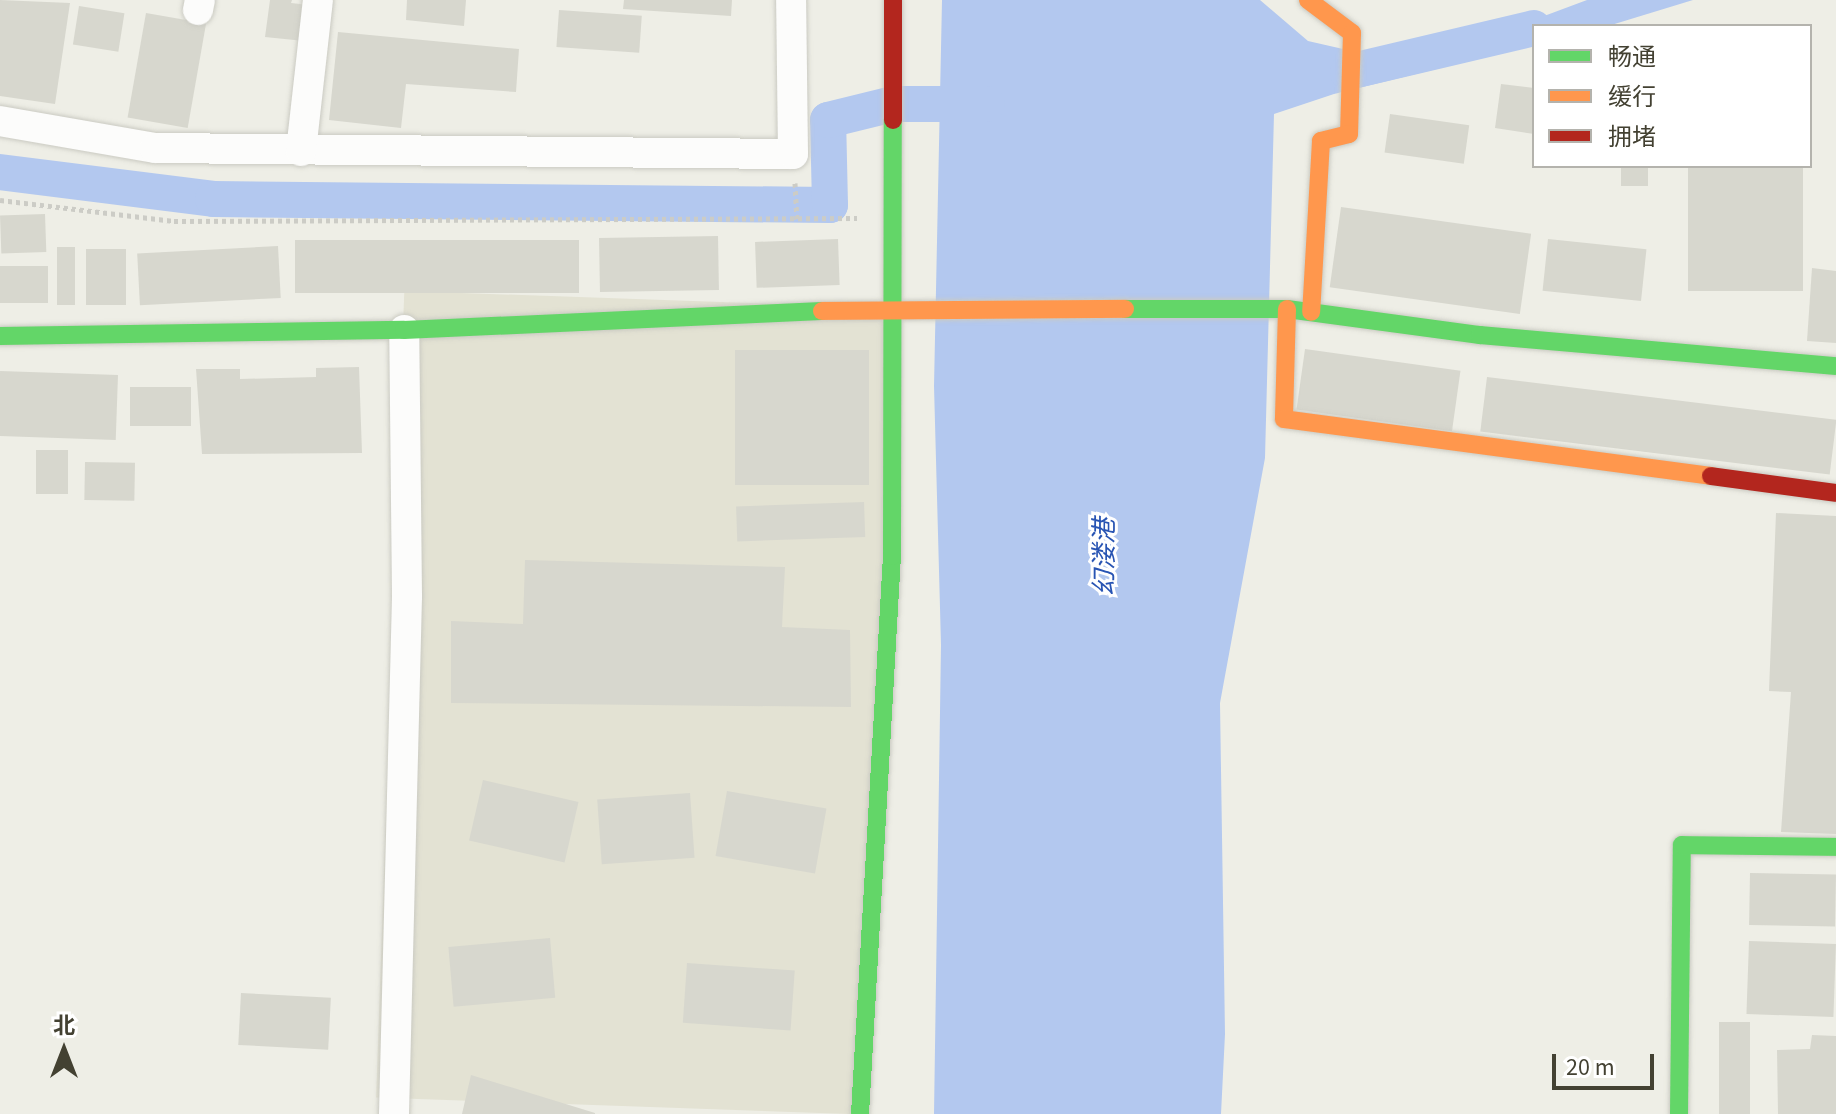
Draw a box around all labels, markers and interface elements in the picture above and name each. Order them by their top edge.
legend [1532,24,1812,168]
text: 畅通 [1608,40,1656,75]
text: 缓行 [1608,80,1656,115]
text: 拥堵 [1608,120,1656,155]
water label: 幻溇港 [1089,518,1121,596]
north arrow [24,1010,104,1090]
text: 北 [53,1010,75,1042]
scale bar [1556,1038,1658,1088]
text: 20 m [1566,1050,1615,1085]

